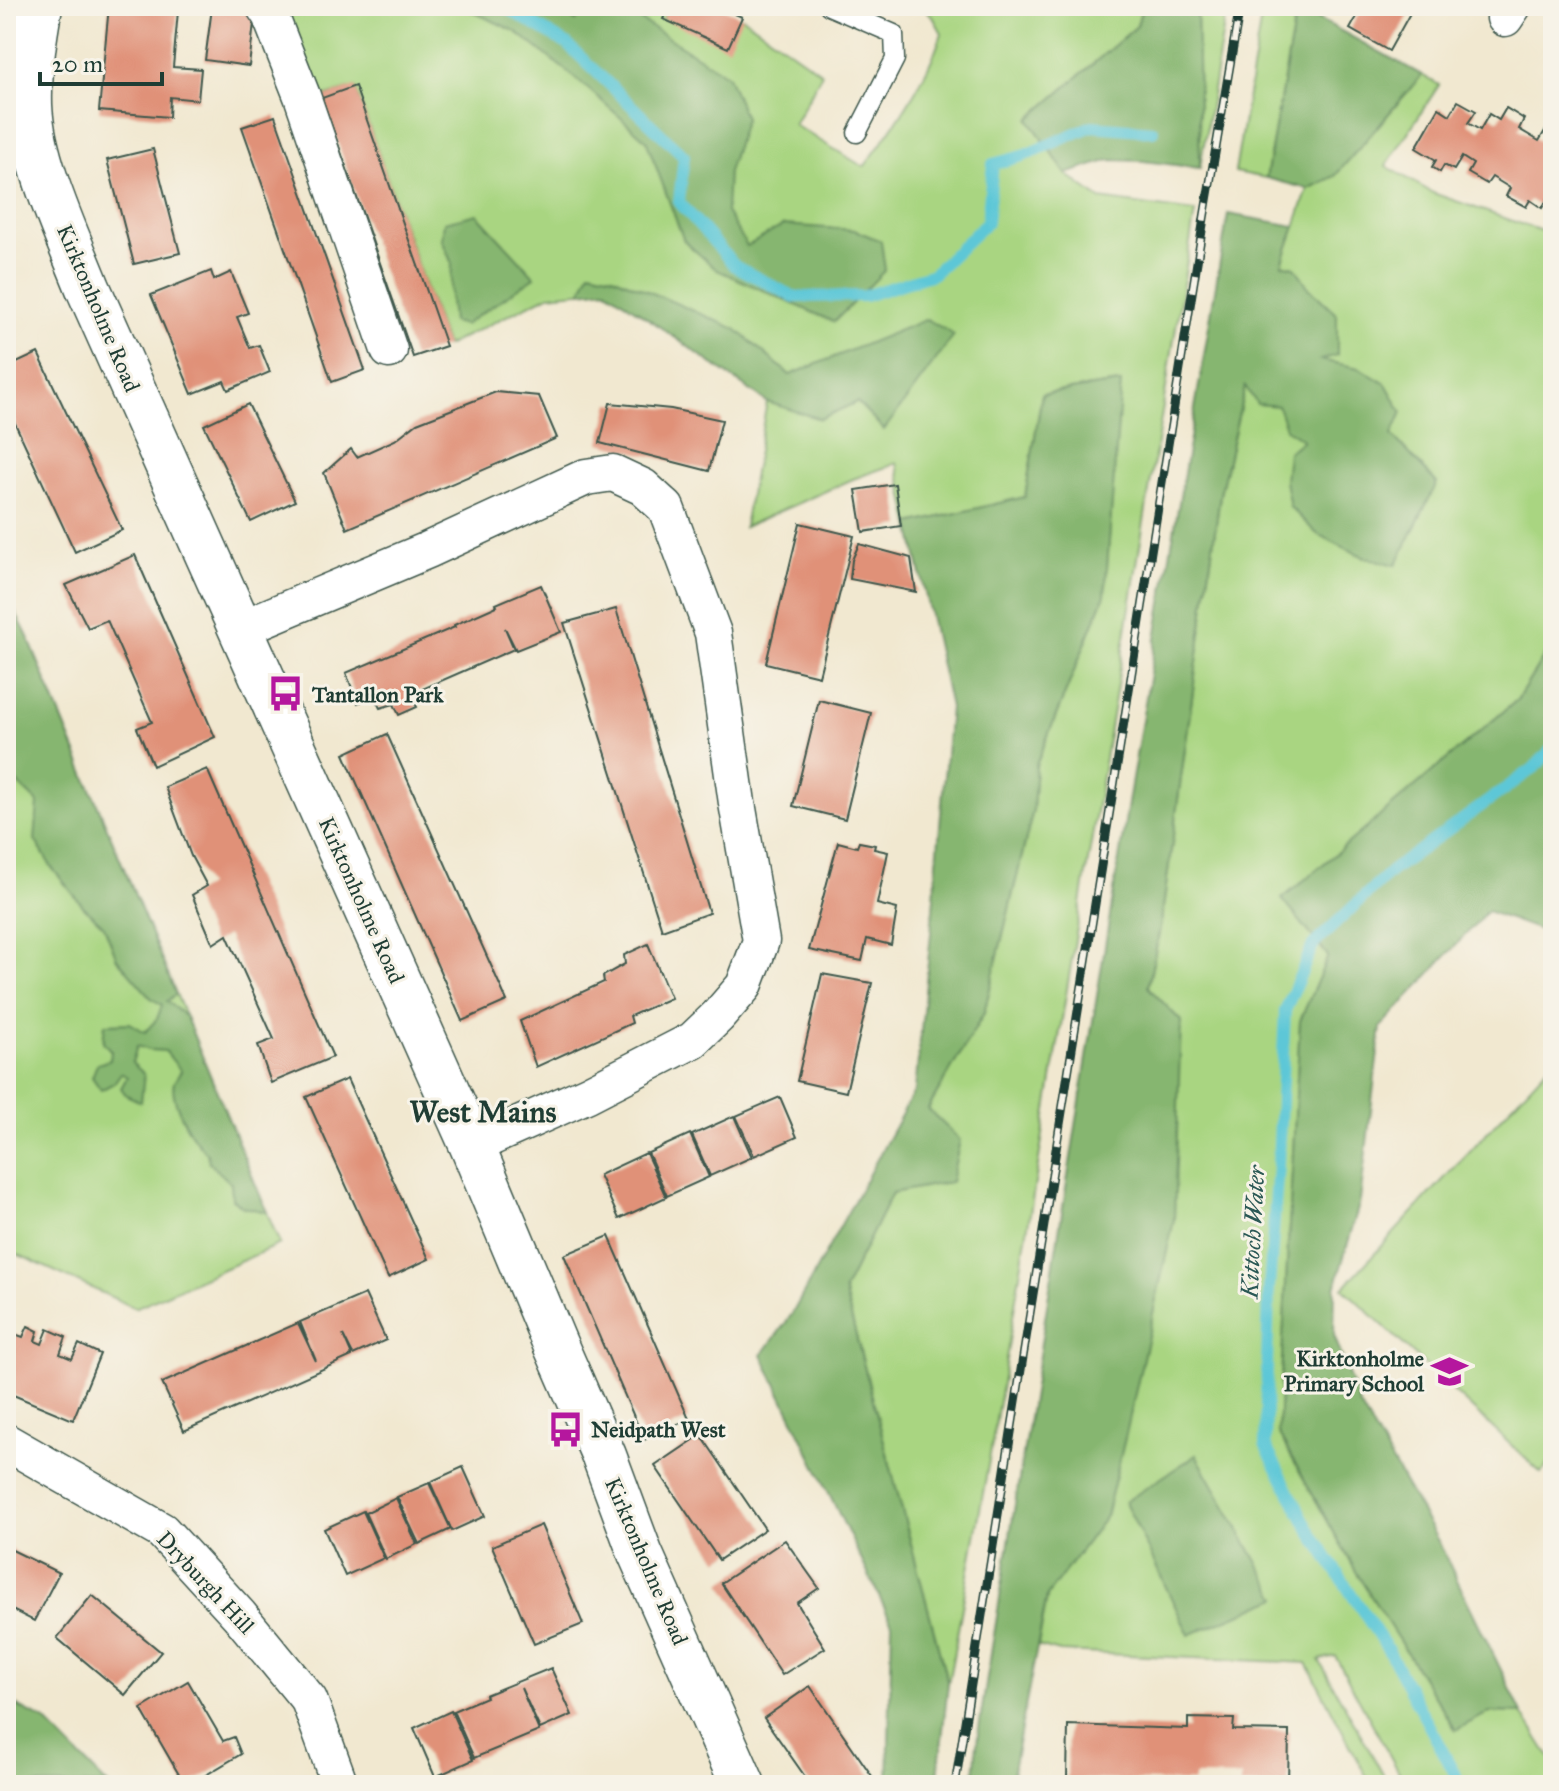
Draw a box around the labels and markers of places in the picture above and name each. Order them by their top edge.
bus stop icon: Tantallon Park [267,675,305,713]
place label: Tantallon Park [311,681,444,708]
place label: Kirktonholme Primary School [1284,1345,1425,1397]
school or university icon: Kirktonholme Primary School [1431,1352,1469,1390]
bus stop icon: Neidpath West [546,1410,584,1448]
place label: Neidpath West [591,1416,726,1443]

